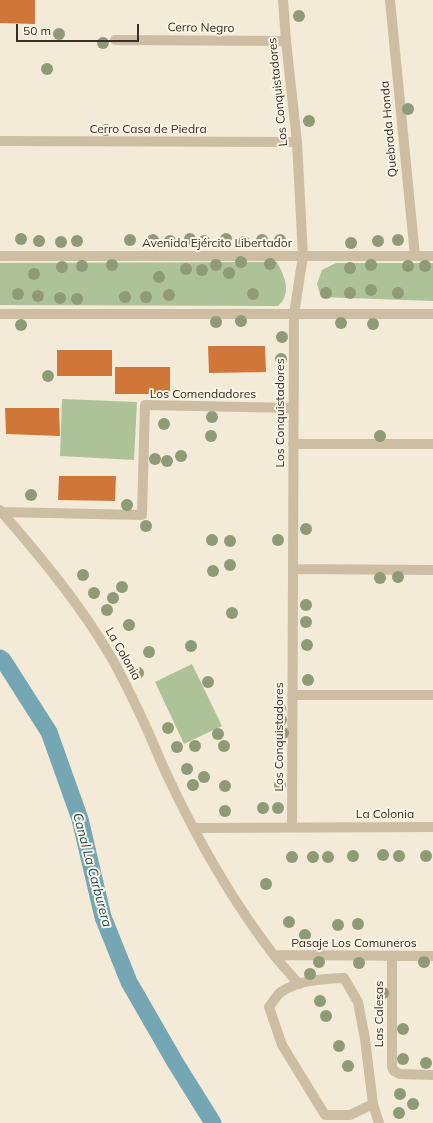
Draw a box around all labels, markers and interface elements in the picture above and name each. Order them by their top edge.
scale bar [18,16,141,42]
street label: Cerro Negro [167,20,235,36]
text: 50 m [23,23,51,38]
street label: Los Conquistadores [265,37,291,147]
street label: Quebrada Honda [378,80,400,178]
street label: Cerro Casa de Piedra [89,122,207,136]
street label: Avenida Ejército Libertador [142,236,292,250]
street label: Los Conquistadores [273,358,287,468]
street label: Los Comendadores [150,387,256,401]
street label: La Colonia [102,625,144,683]
street label: Los Conquistadores [272,682,286,792]
street label: La Colonia [356,807,414,821]
water label: Canal La Carburera [69,811,115,929]
street label: Pasaje Los Comuneros [291,936,417,950]
street label: Las Calesas [372,981,386,1047]

